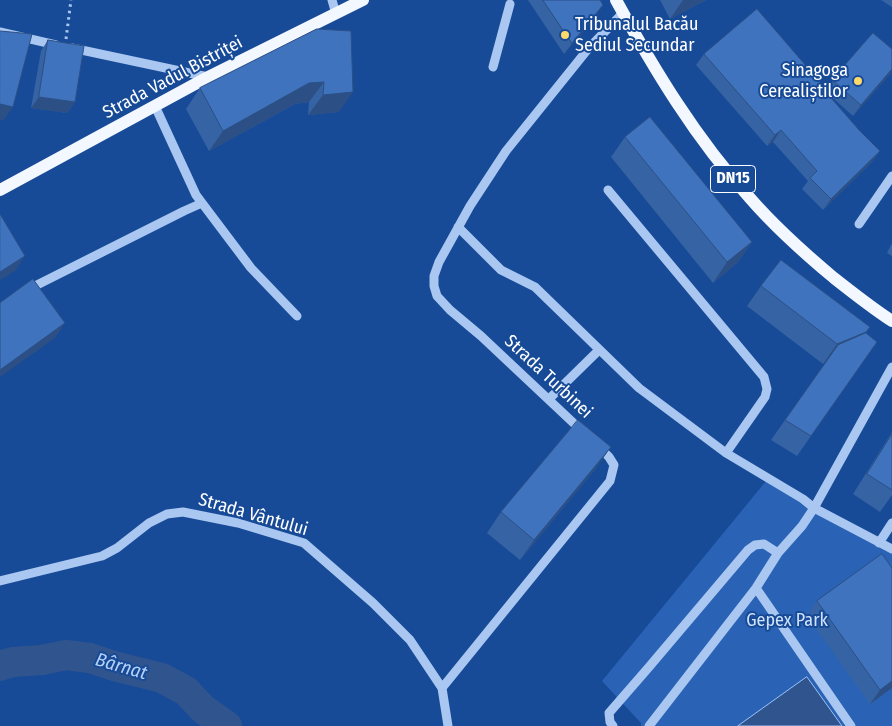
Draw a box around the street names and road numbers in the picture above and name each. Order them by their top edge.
street label: Strada Vadul Bistriței [99,32,247,124]
road number: DN15 [710,165,756,192]
street label: Strada Turbinei [500,331,596,423]
street label: Strada Vântului [196,489,310,541]

